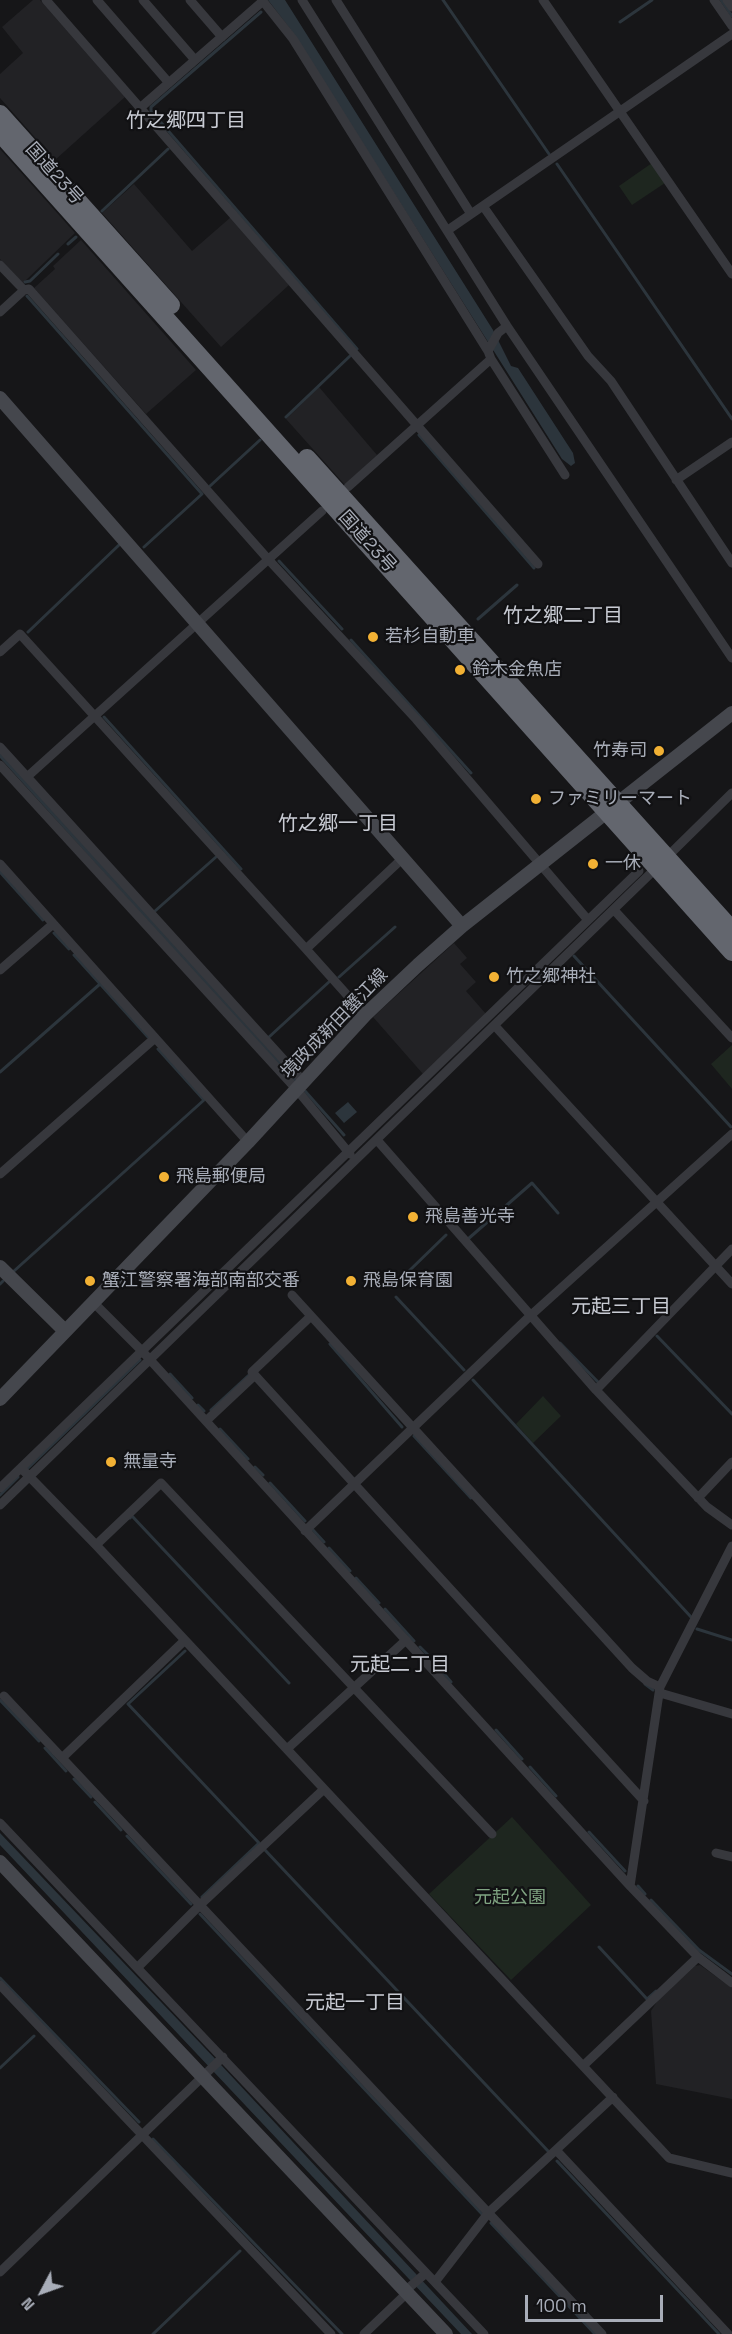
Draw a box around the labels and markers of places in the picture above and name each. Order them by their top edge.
place label: 若杉自動車 [385,626,475,648]
marker: 若杉自動車 [366,630,380,644]
place label: 鈴木金魚店 [472,659,562,681]
marker: 鈴木金魚店 [453,663,467,677]
place label: 竹寿司 [593,740,647,762]
marker: 竹寿司 [652,744,666,758]
place label: ファミリーマート [548,788,692,810]
marker: ファミリーマート [529,792,543,806]
place label: 一休 [605,853,641,875]
marker: 一休 [586,857,600,871]
place label: 竹之郷神社 [506,966,596,988]
marker: 竹之郷神社 [487,970,501,984]
place label: 飛島郵便局 [176,1166,266,1188]
marker: 飛島郵便局 [157,1170,171,1184]
place label: 飛島善光寺 [425,1206,515,1228]
marker: 飛島善光寺 [406,1210,420,1224]
place label: 蟹江警察署海部南部交番 [102,1270,300,1292]
place label: 飛島保育園 [363,1270,453,1292]
marker: 蟹江警察署海部南部交番 [83,1274,97,1288]
marker: 飛島保育園 [344,1274,358,1288]
place label: 無量寺 [123,1451,177,1473]
marker: 無量寺 [104,1455,118,1469]

